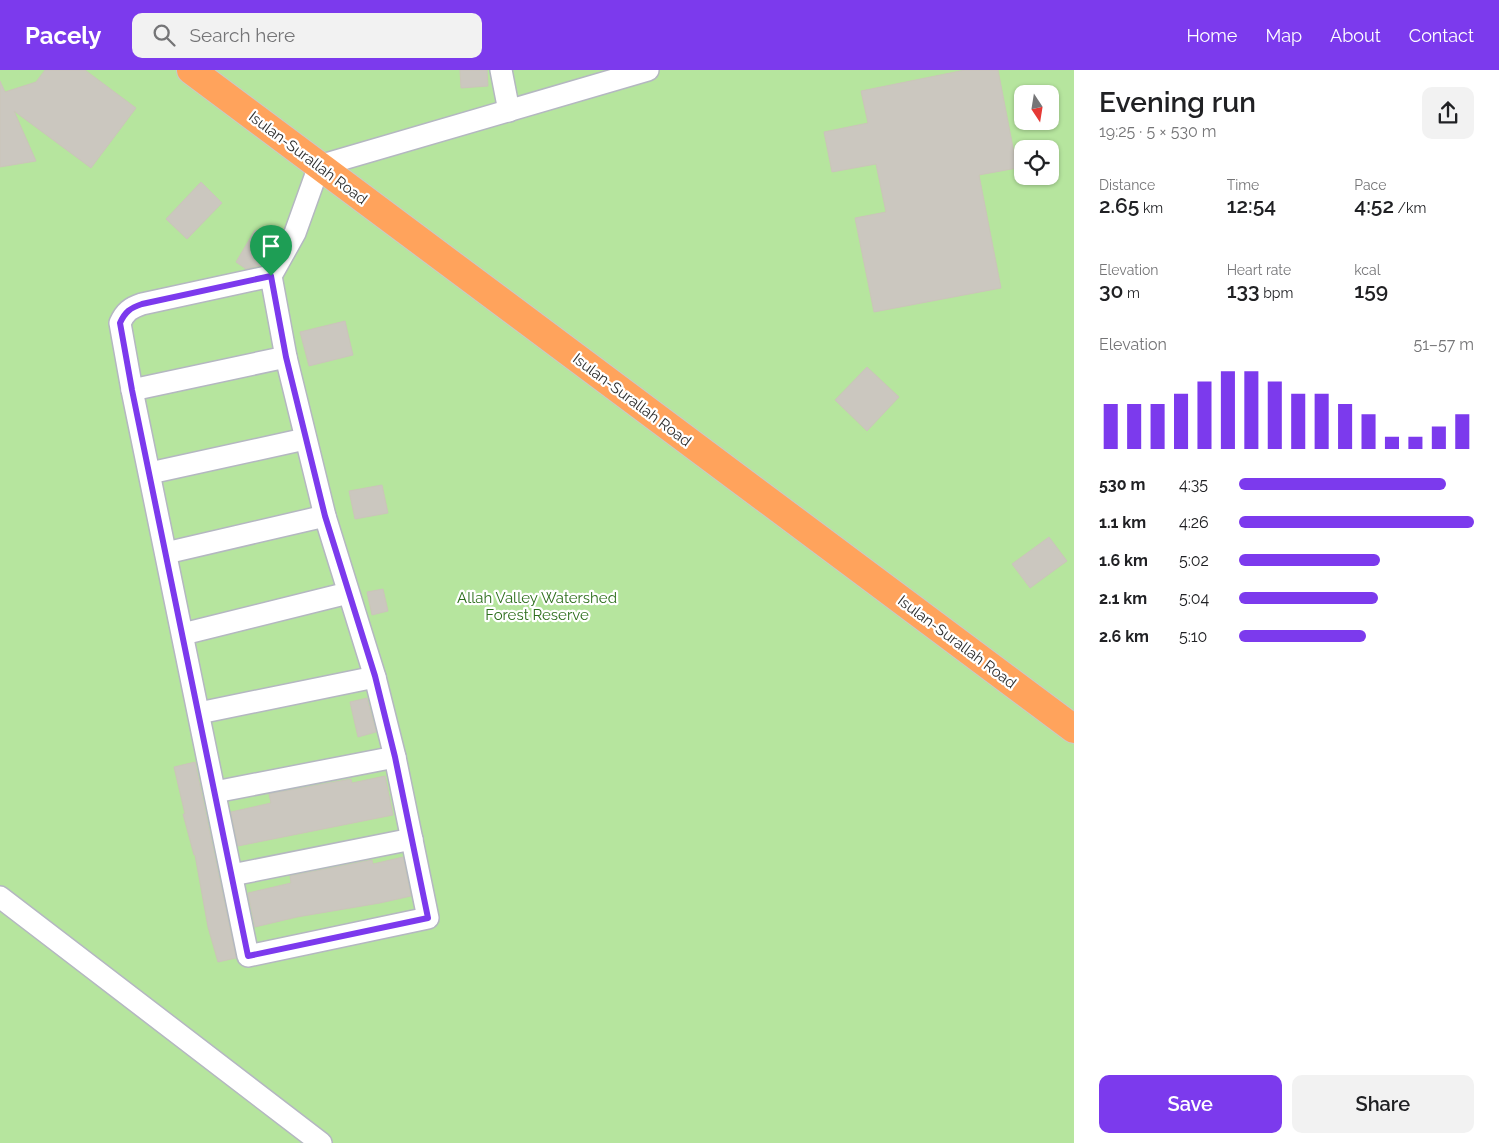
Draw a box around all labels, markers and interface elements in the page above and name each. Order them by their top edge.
search box [132,13,482,58]
text: Pacely [25,21,102,50]
icon: search [150,21,178,49]
text: Search here [190,24,295,46]
text: Home [1186,25,1237,46]
text: Map [1265,25,1302,46]
text: About [1330,25,1381,46]
text: Contact [1409,25,1474,46]
north arrow [1014,85,1059,130]
map controls [1014,85,1059,185]
text: Evening run [1099,86,1256,119]
button: share [1422,87,1474,139]
street label: Isulan-Surallah Road [245,108,371,208]
text: 19:25 · 5 × 530 m [1099,122,1217,141]
button: locate [1014,140,1059,185]
text: Distance [1099,177,1155,193]
text: Time [1227,177,1259,193]
text: Pace [1354,177,1386,193]
text: 2.65 [1099,193,1139,218]
text: 12:54 [1227,193,1276,218]
text: 4:52 [1354,193,1394,218]
text: km [1139,200,1163,216]
text: /km [1394,200,1426,216]
pin [250,225,292,276]
icon: arrive [257,232,285,260]
text: Elevation [1099,262,1158,278]
text: Heart rate [1227,262,1291,278]
text: kcal [1354,262,1381,278]
text: 30 [1099,278,1123,303]
text: 133 [1227,278,1260,303]
text: 159 [1354,278,1388,303]
text: m [1123,285,1140,301]
text: bpm [1260,285,1293,301]
text: Elevation [1099,335,1167,354]
text: 51–57 m [1413,335,1474,354]
street label: Isulan-Surallah Road [569,350,695,450]
text: 530 m [1099,475,1145,494]
text: 4:35 [1179,475,1208,494]
text: 1.1 km [1099,513,1146,532]
text: 4:26 [1179,513,1209,532]
text: 1.6 km [1099,551,1148,570]
text: 5:02 [1179,551,1209,570]
park label: Allah Valley Watershed Forest Reserve [457,589,617,624]
text: 2.1 km [1099,589,1147,608]
text: 5:04 [1179,589,1209,608]
street label: Isulan-Surallah Road [894,592,1020,692]
text: 2.6 km [1099,627,1149,646]
text: 5:10 [1179,627,1207,646]
button: Save [1099,1075,1282,1133]
button: Share [1292,1075,1474,1133]

